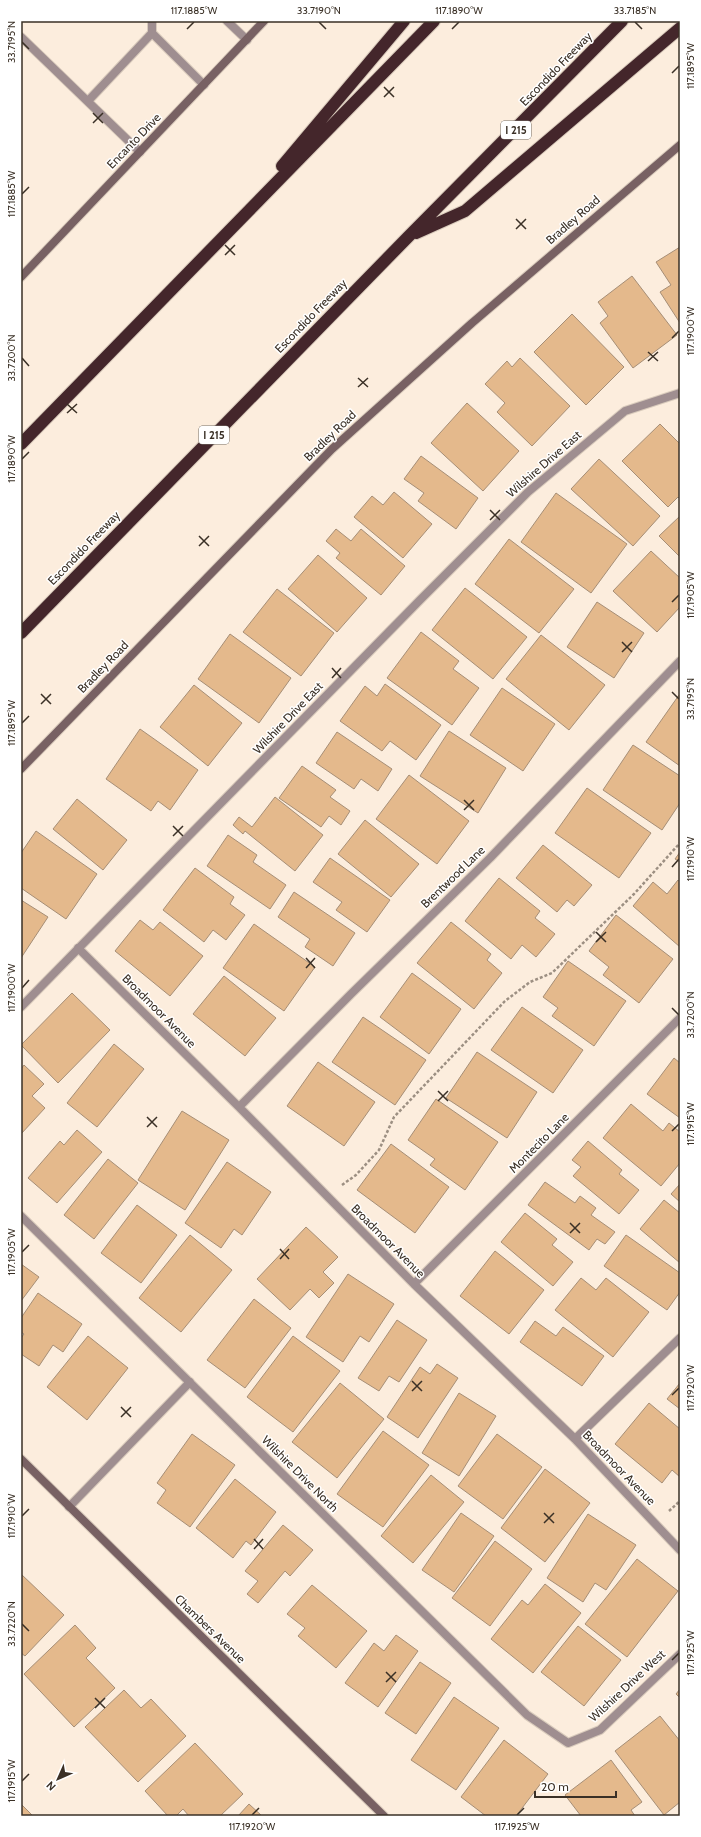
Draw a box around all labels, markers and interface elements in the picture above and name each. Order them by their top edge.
text: 117.1885°W [171,4,218,17]
text: 33.7190°N [297,4,341,17]
text: 117.1890°W [435,4,483,17]
text: 33.7185°N [614,4,656,17]
text: 33.7195°N [5,21,18,63]
street label: Escondido Freeway [516,28,595,109]
text: 117.1895°W [684,43,697,89]
street label: Encanto Drive [103,110,164,172]
road number: I 215 [501,121,531,139]
text: 117.1885°W [5,170,18,217]
street label: Bradley Road [543,192,603,247]
street label: Escondido Freeway [271,275,350,356]
text: 117.1900°W [684,306,697,355]
text: 33.7200°N [5,334,18,382]
street label: Bradley Road [300,407,359,464]
road number: I 215 [199,426,229,444]
street label: Wilshire Drive East [503,427,584,500]
text: 117.1890°W [5,435,18,483]
street label: Escondido Freeway [44,507,123,588]
text: 117.1905°W [684,571,697,618]
street label: Bradley Road [74,637,131,696]
text: 33.7195°N [684,678,697,720]
street label: Wilshire Drive East [250,679,326,757]
text: 117.1895°W [5,700,18,746]
text: 117.1910°W [684,836,697,881]
street label: Brentwood Lane [417,842,488,911]
text: 117.1900°W [5,963,18,1012]
street label: Broadmoor Avenue [119,971,199,1051]
text: 33.7200°N [684,991,697,1039]
text: 117.1915°W [684,1102,697,1146]
street label: Montecito Lane [505,1109,572,1176]
street label: Broadmoor Avenue [348,1201,428,1281]
text: 117.1905°W [5,1228,18,1275]
text: 117.1920°W [684,1364,697,1411]
street label: Broadmoor Avenue [580,1427,659,1508]
street label: Wilshire Drive North [259,1432,342,1515]
text: 117.1910°W [5,1493,18,1538]
street label: Chambers Avenue [172,1591,249,1666]
text: 33.7220°N [5,1601,18,1647]
text: 117.1925°W [684,1630,697,1676]
street label: Wilshire Drive West [585,1646,668,1725]
text: 117.1915°W [5,1759,18,1803]
north arrow [38,1759,78,1799]
scale bar [535,1773,616,1799]
text: N [43,1778,59,1794]
text: 20 m [541,1779,569,1794]
text: 117.1920°W [229,1820,276,1833]
text: 117.1925°W [494,1820,540,1833]

